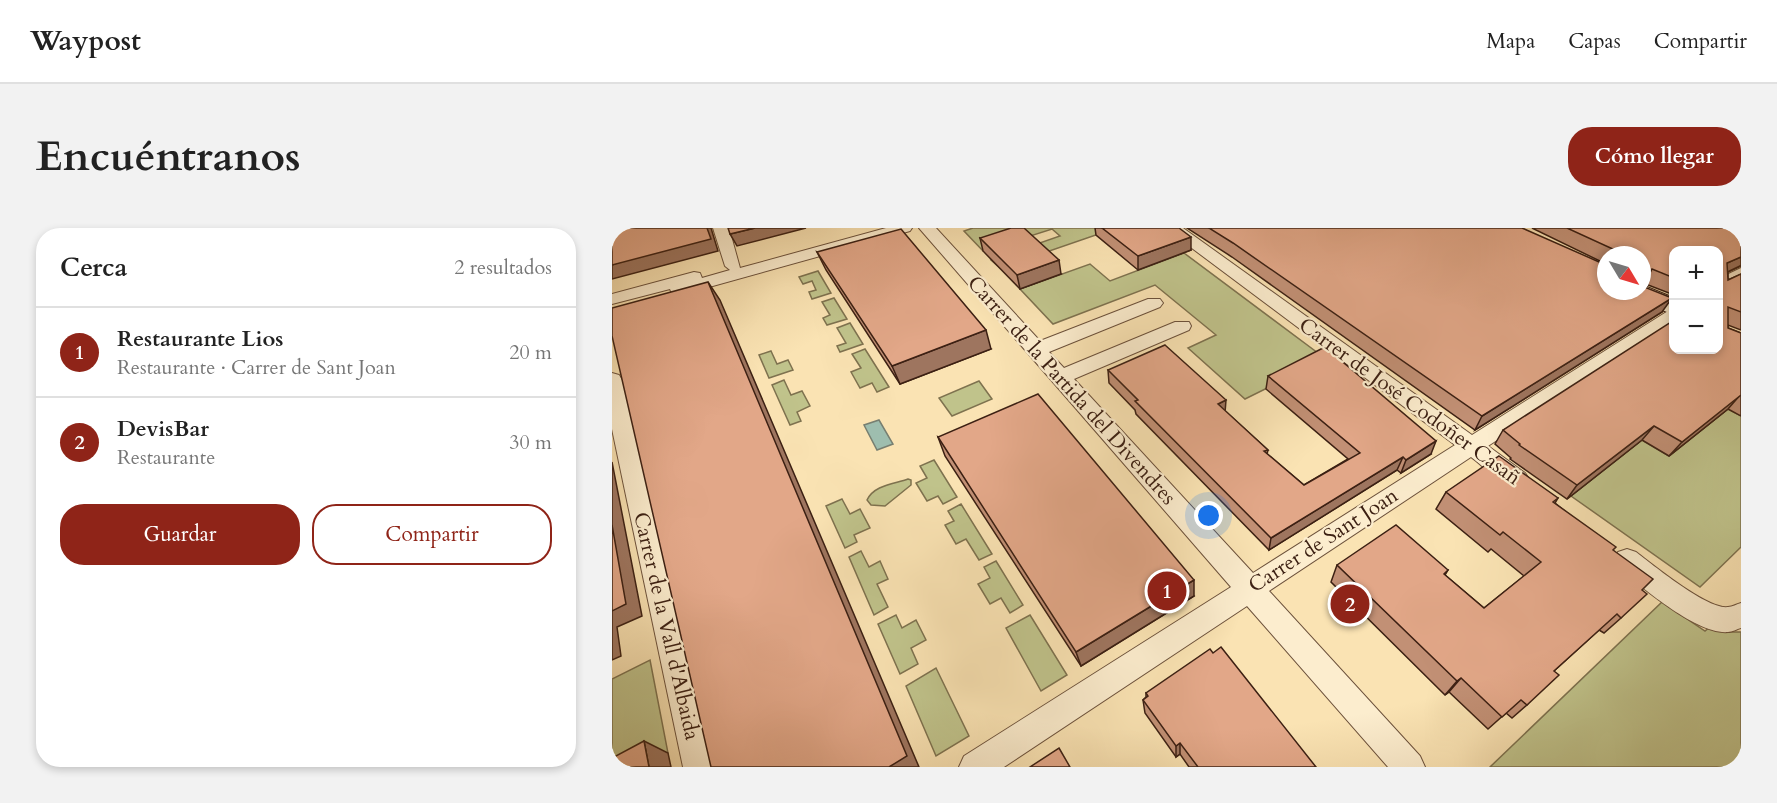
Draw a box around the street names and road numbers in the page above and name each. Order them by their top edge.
street label: Carrer de la Partida del Divendres [961,269,1183,511]
street label: Carrer de José Codoñer Casañ [1293,311,1527,492]
street label: Carrer de Sant Joan [1243,481,1404,600]
street label: Carrer de la Vall d'Albaida [626,509,707,743]

